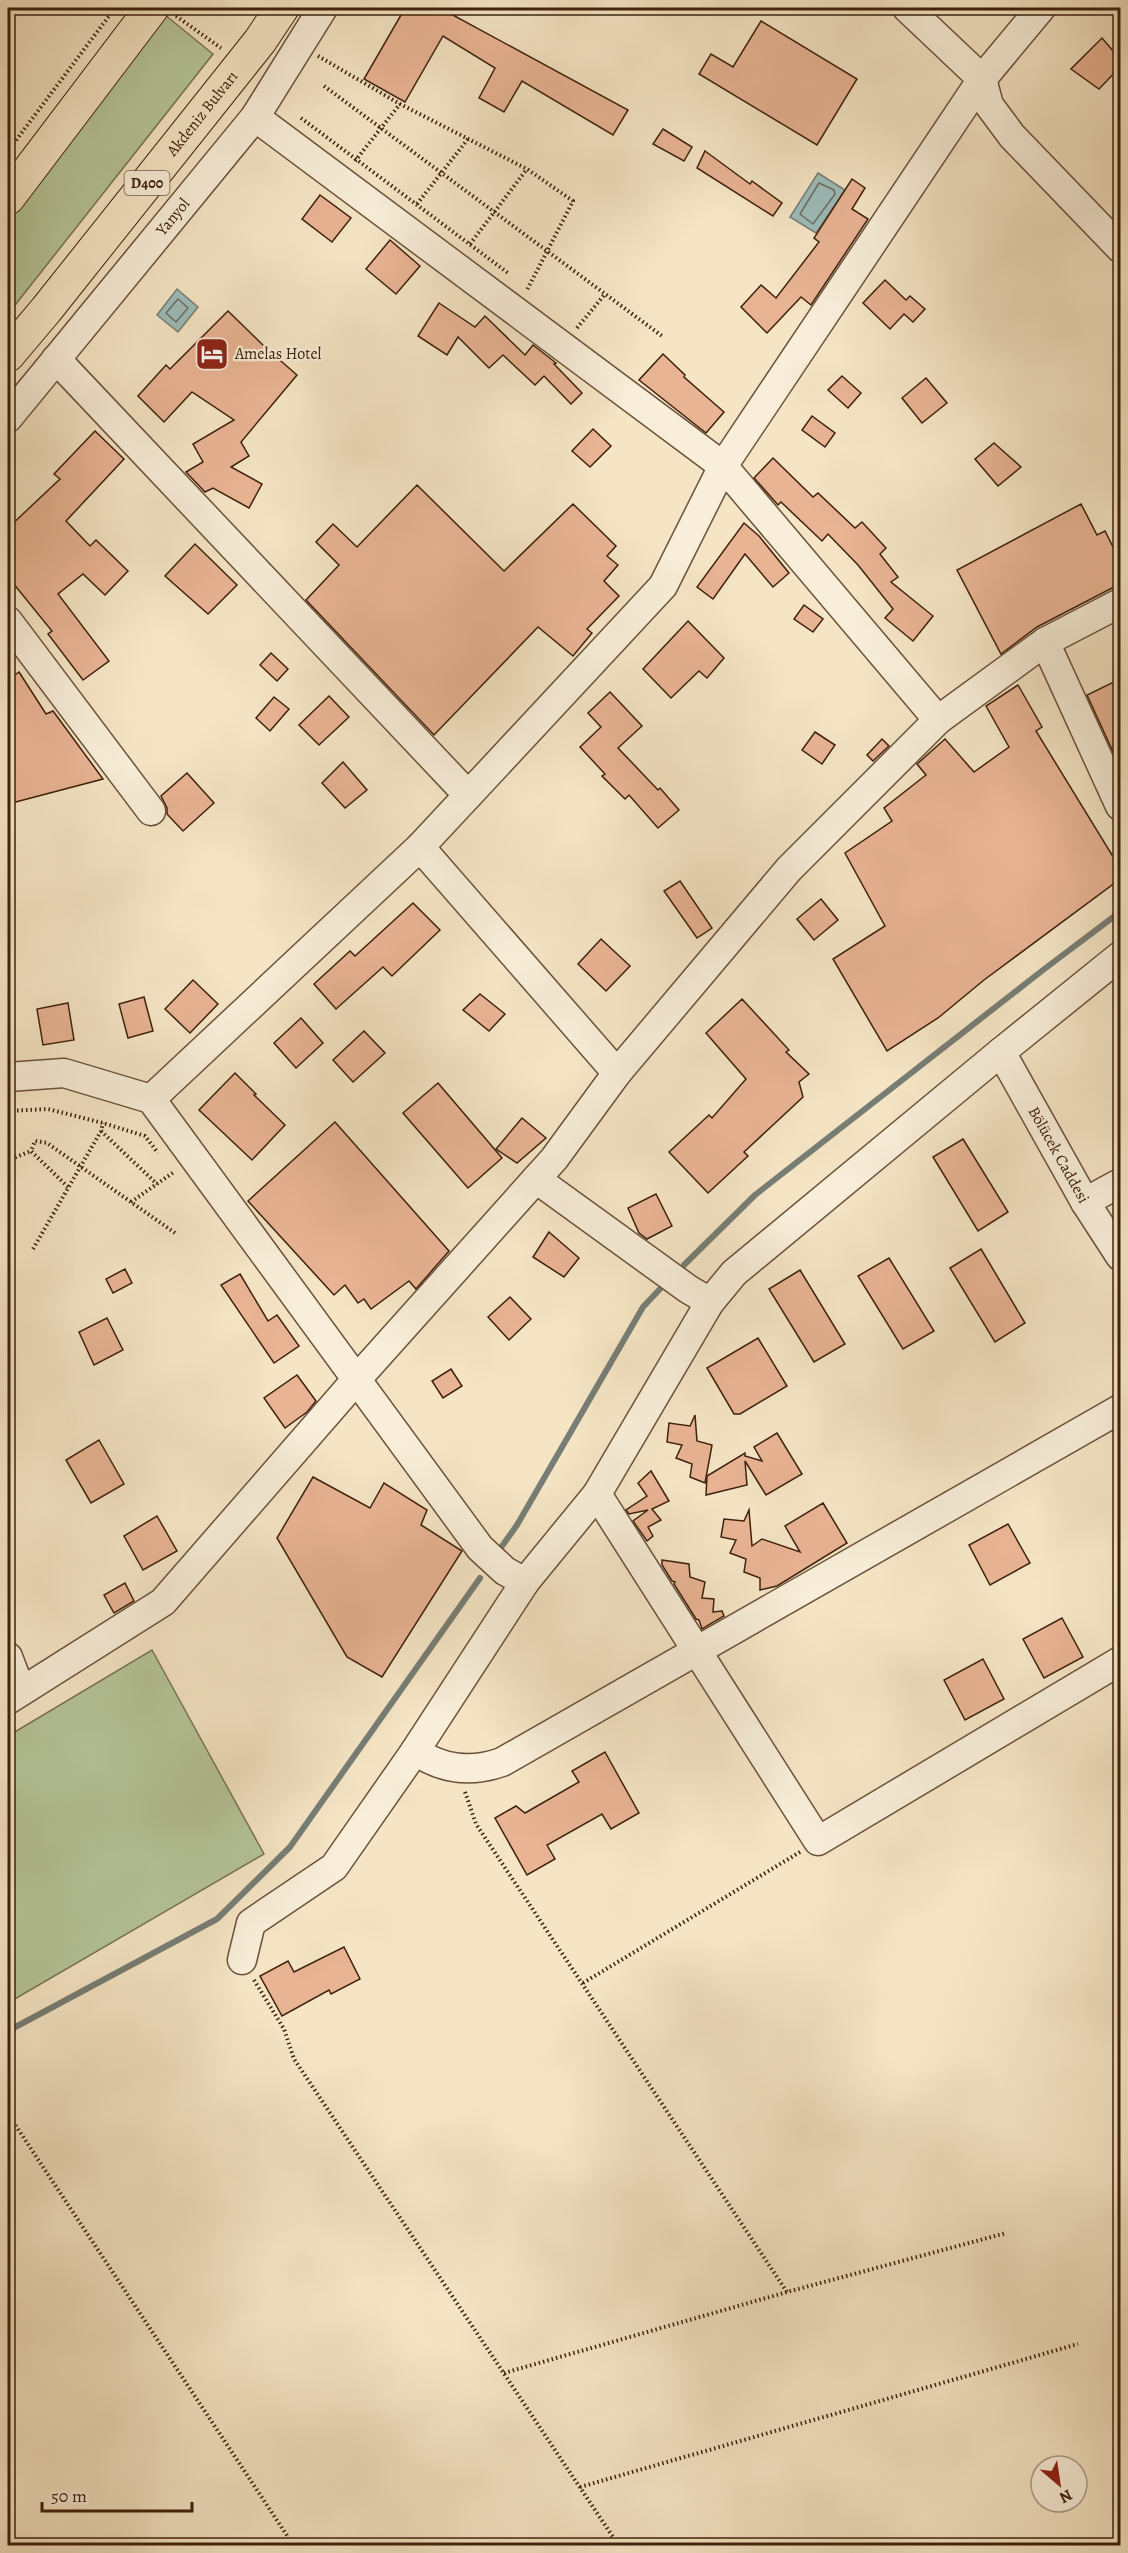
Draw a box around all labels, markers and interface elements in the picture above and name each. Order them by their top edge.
street label: Akdeniz Bulvarı [161,66,243,162]
road number: D400 [124,171,170,195]
street label: Yanyol [150,194,195,241]
hotel icon: Amelas Hotel [194,336,230,372]
place label: Amelas Hotel [234,343,322,365]
street label: Bölücek Caddesi [1023,1103,1095,1207]
north arrow [1029,2454,1089,2514]
scale bar [42,2475,192,2513]
text: 50 m [51,2484,87,2508]
text: N [1055,2484,1076,2509]

